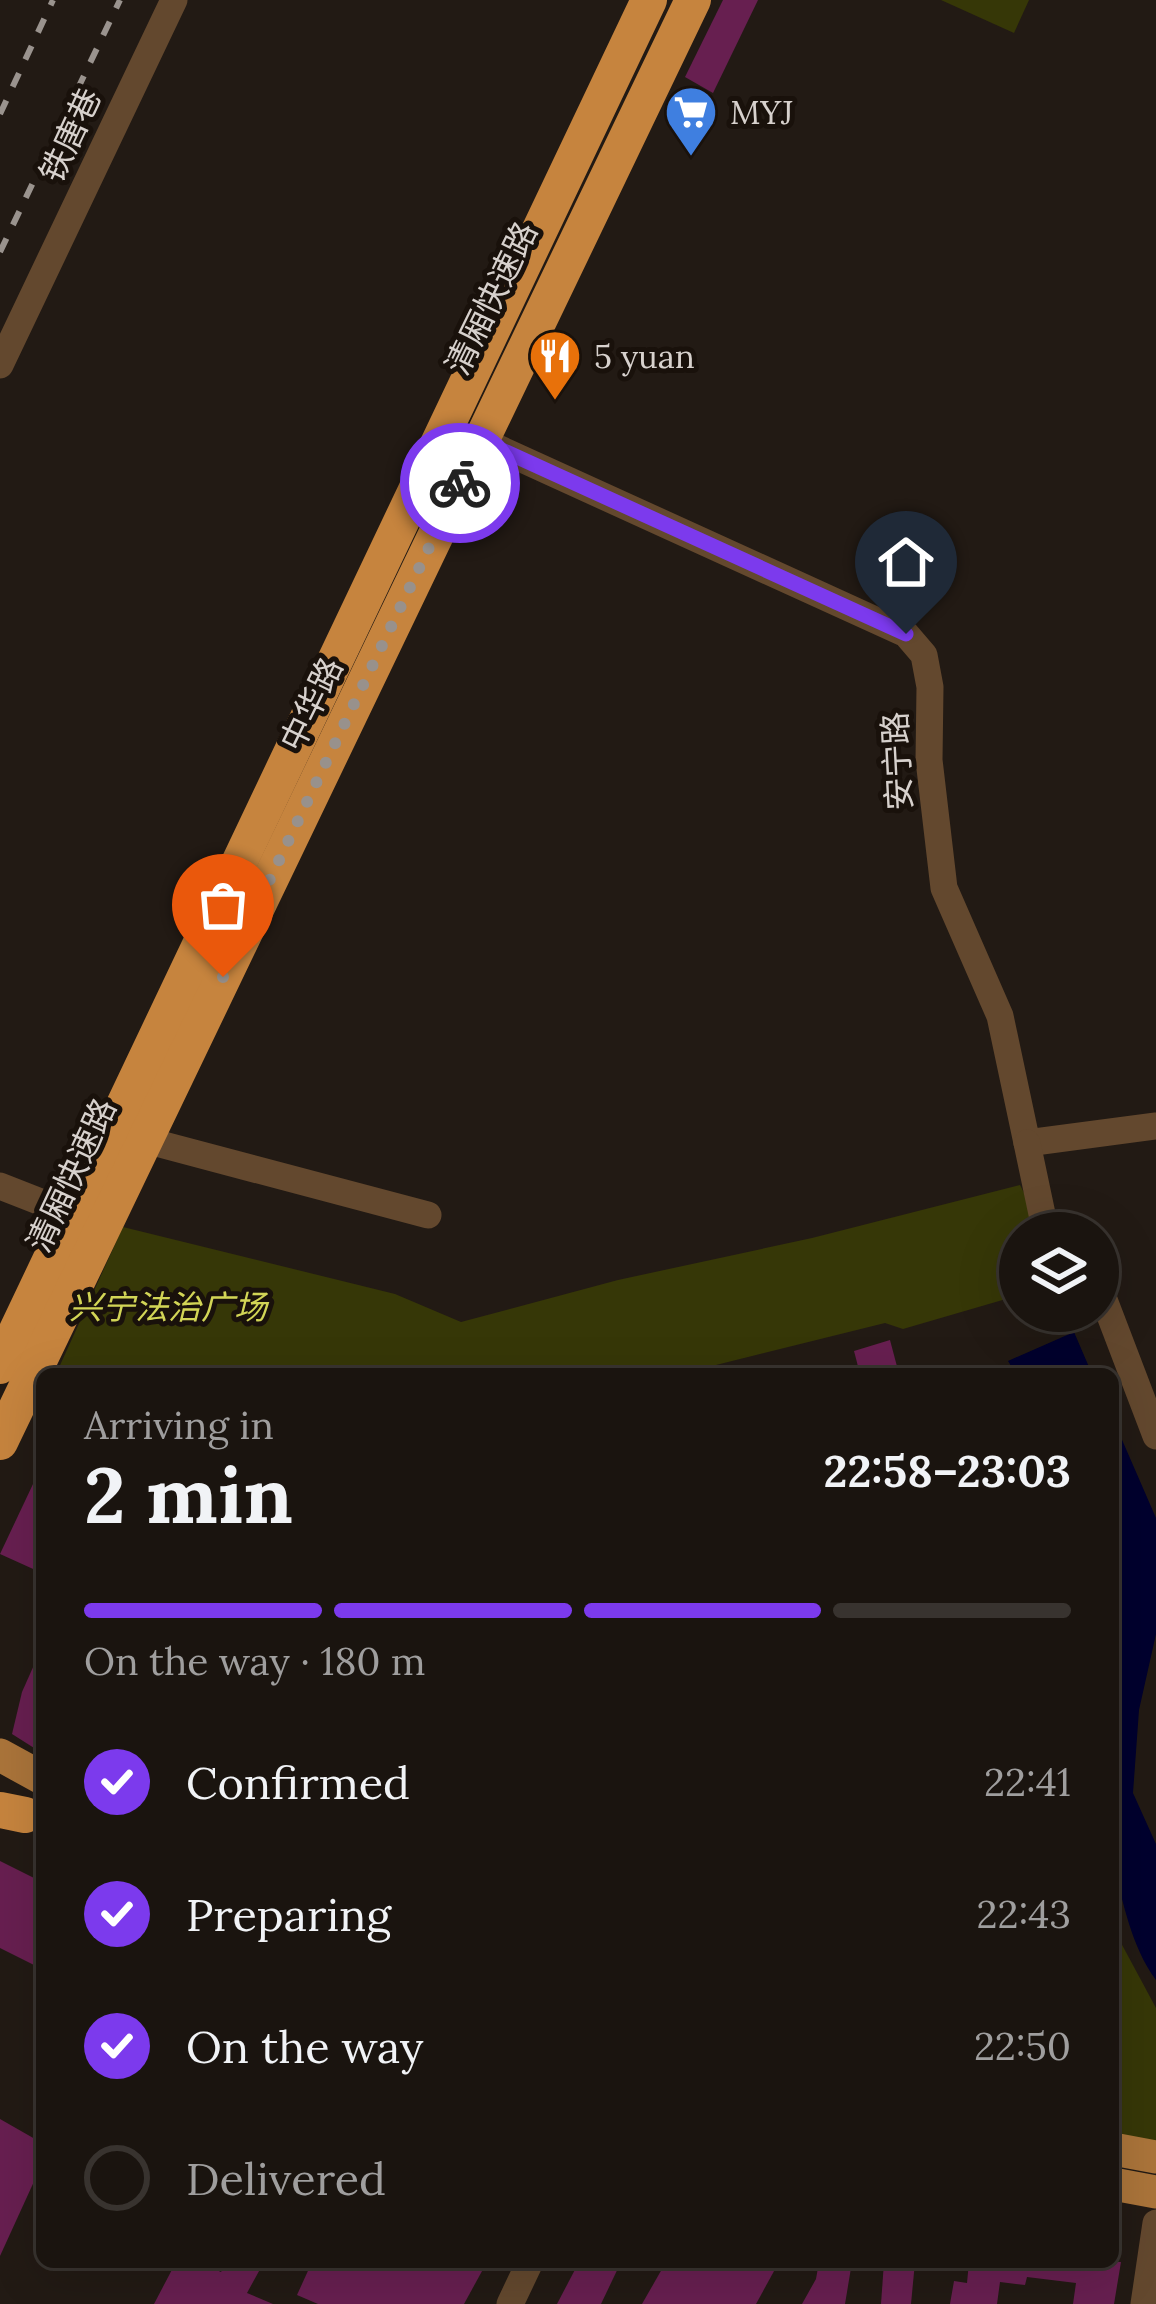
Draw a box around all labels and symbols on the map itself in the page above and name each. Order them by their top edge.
street label: 铁唐巷 [30,81,110,189]
supermarket icon: MYJ [663,84,719,158]
place label: MYJ [730,91,793,133]
street label: 清厢快速路 [436,215,546,381]
restaurant icon: 5 yuan [527,328,583,402]
place label: 5 yuan [594,335,695,377]
courier [400,423,520,543]
pin [855,511,957,634]
street label: 中华路 [270,650,352,758]
street label: 安宁路 [873,710,921,812]
pin [172,854,274,977]
street label: 清厢快速路 [17,1091,125,1259]
park label: 兴宁法治广场 [69,1286,270,1328]

